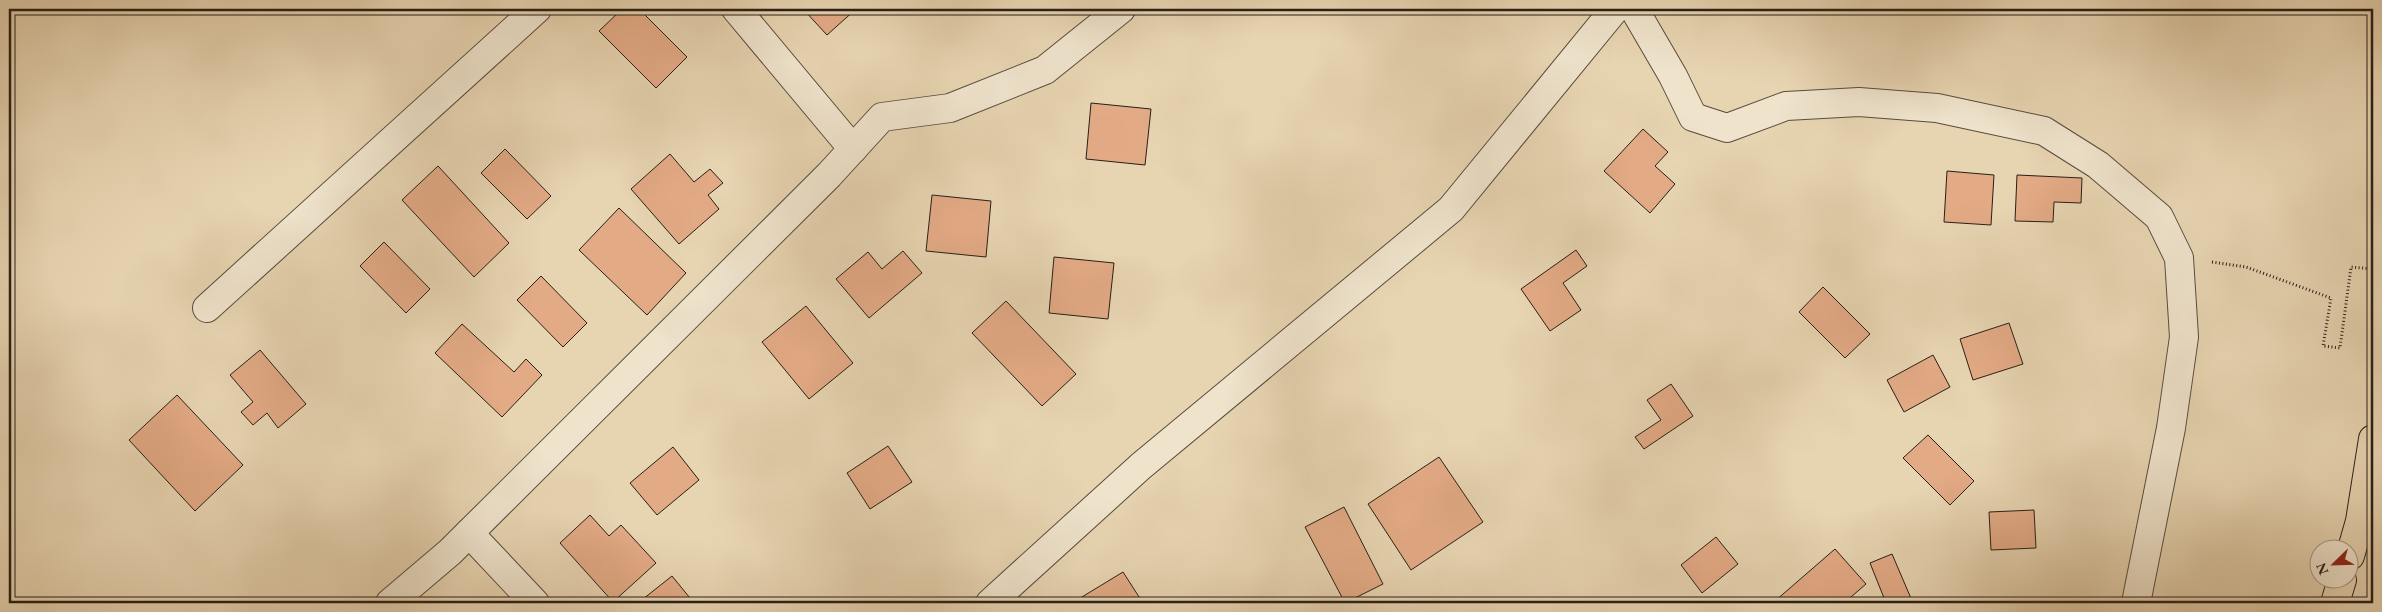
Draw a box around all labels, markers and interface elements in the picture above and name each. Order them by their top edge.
north arrow [2310,540,2360,590]
text: N [2311,560,2333,578]

